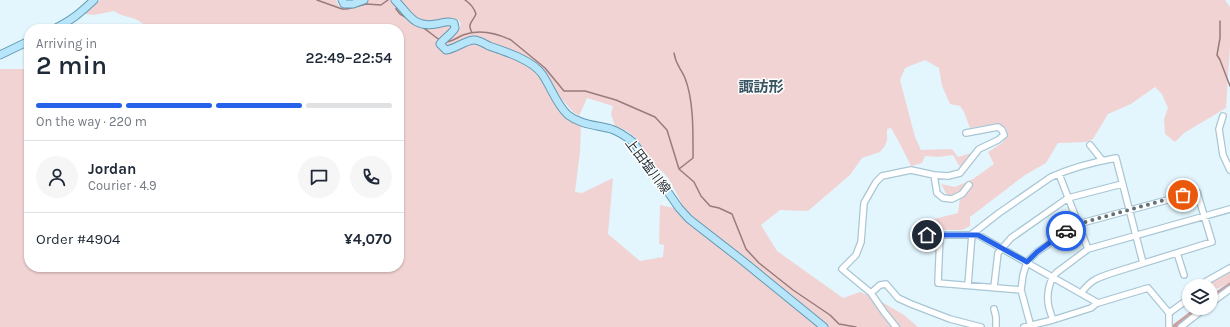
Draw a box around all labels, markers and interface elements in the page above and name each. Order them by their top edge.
text: Arriving in [36,36,97,51]
text: 22:49–22:54 [305,49,392,67]
text: 2 min [36,50,107,81]
district label: 諏訪形 [738,78,784,96]
text: On the way · 220 m [36,114,147,129]
street label: 上田塩川線 [622,136,674,196]
button: person [36,156,78,198]
button: chat [298,156,340,198]
button: phone [350,156,392,198]
text: Jordan [88,160,136,178]
text: Courier · 4.9 [88,178,157,193]
pin [1166,178,1200,212]
icon: bag [1172,184,1194,206]
courier [1046,211,1086,251]
pin [910,218,944,252]
icon: car [1055,220,1077,242]
icon: home [916,224,938,246]
text: Order #4904 [36,230,120,248]
text: ¥4,070 [344,230,392,248]
map controls [1182,279,1218,315]
button: layers [1182,279,1218,315]

